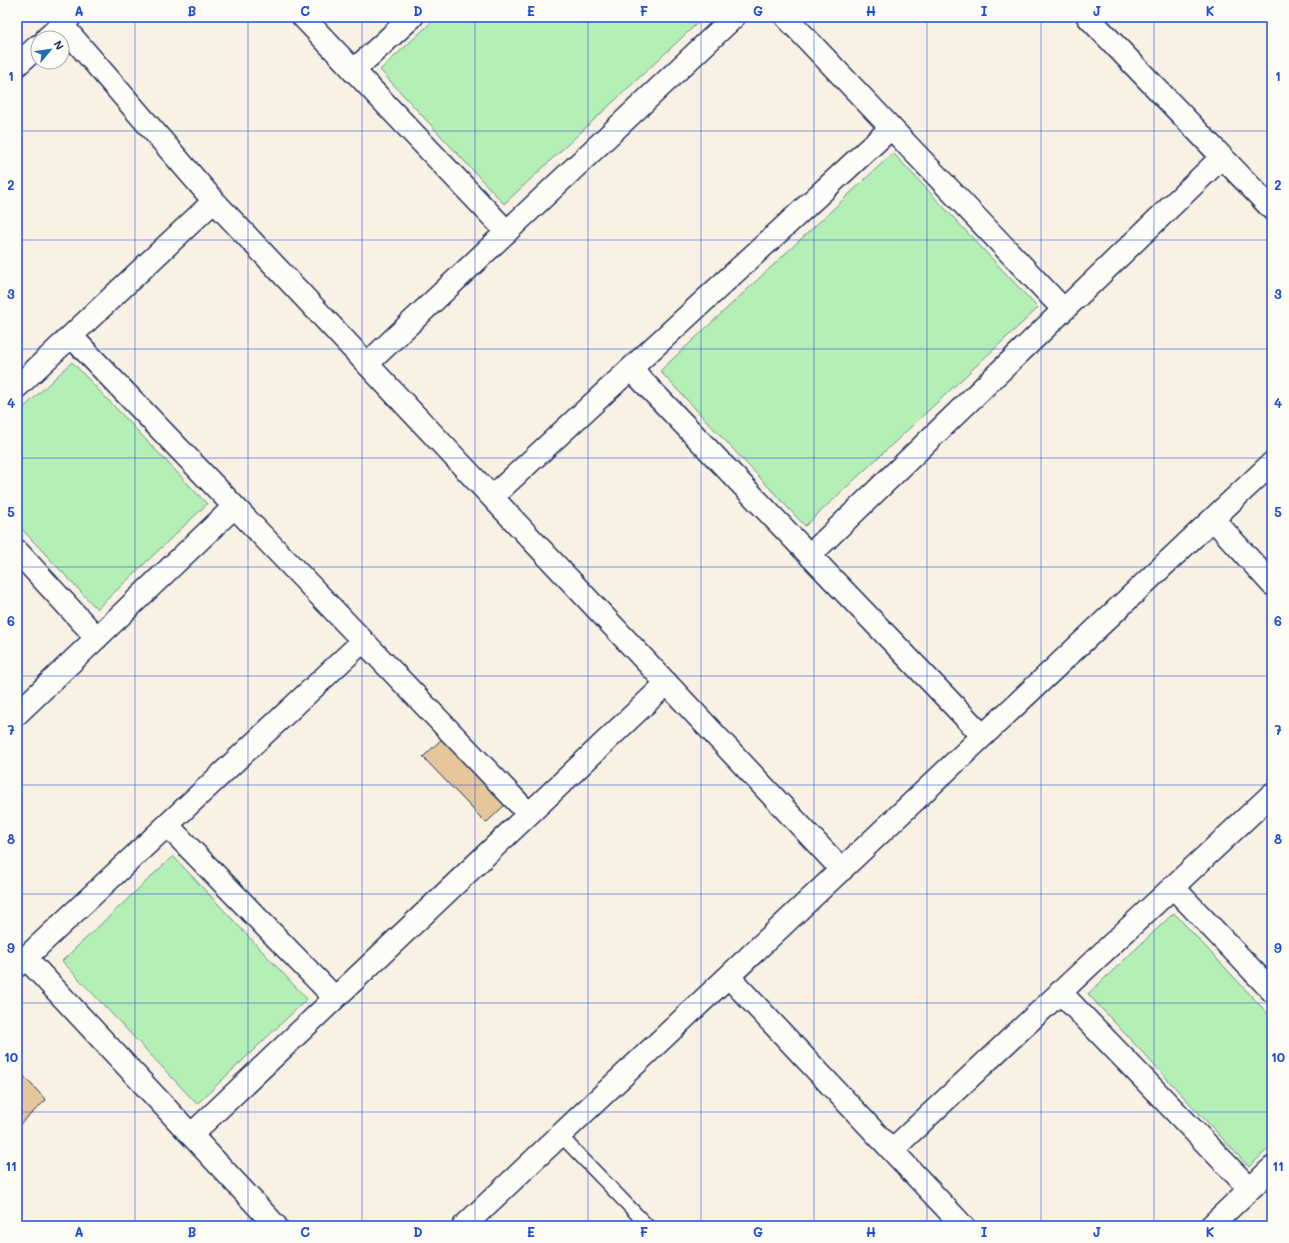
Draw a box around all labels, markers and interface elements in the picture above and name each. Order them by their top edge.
text: A [74,2,84,19]
text: B [188,2,197,19]
text: C [300,2,310,19]
text: D [413,2,423,19]
text: E [527,2,535,19]
text: F [640,2,648,19]
text: G [753,2,763,19]
text: H [866,2,876,19]
text: I [981,2,988,19]
text: J [1093,2,1101,19]
text: K [1206,2,1215,19]
north arrow [30,30,70,70]
text: N [51,38,68,52]
text: 1 [8,67,14,84]
text: 1 [1275,67,1281,84]
text: 2 [7,176,15,193]
text: 2 [1274,176,1282,193]
text: 3 [7,285,15,302]
text: 3 [1274,285,1282,302]
text: 4 [7,394,15,411]
text: 4 [1274,394,1282,411]
text: 5 [7,503,15,520]
text: 5 [1274,503,1282,520]
text: 6 [7,612,15,629]
text: 6 [1274,612,1282,629]
text: 7 [7,721,15,738]
text: 7 [1274,721,1282,738]
text: 8 [7,830,15,847]
text: 8 [1274,830,1282,847]
text: 9 [7,939,15,956]
text: 9 [1274,939,1282,956]
text: 10 [4,1048,18,1065]
text: 10 [1271,1048,1285,1065]
text: 11 [5,1157,17,1174]
text: 11 [1272,1157,1284,1174]
text: A [74,1223,84,1240]
text: B [188,1223,197,1240]
text: C [300,1223,310,1240]
text: D [413,1223,423,1240]
text: E [527,1223,535,1240]
text: F [640,1223,648,1240]
text: G [753,1223,763,1240]
text: H [866,1223,876,1240]
text: I [981,1223,988,1240]
text: J [1093,1223,1101,1240]
text: K [1206,1223,1215,1240]

